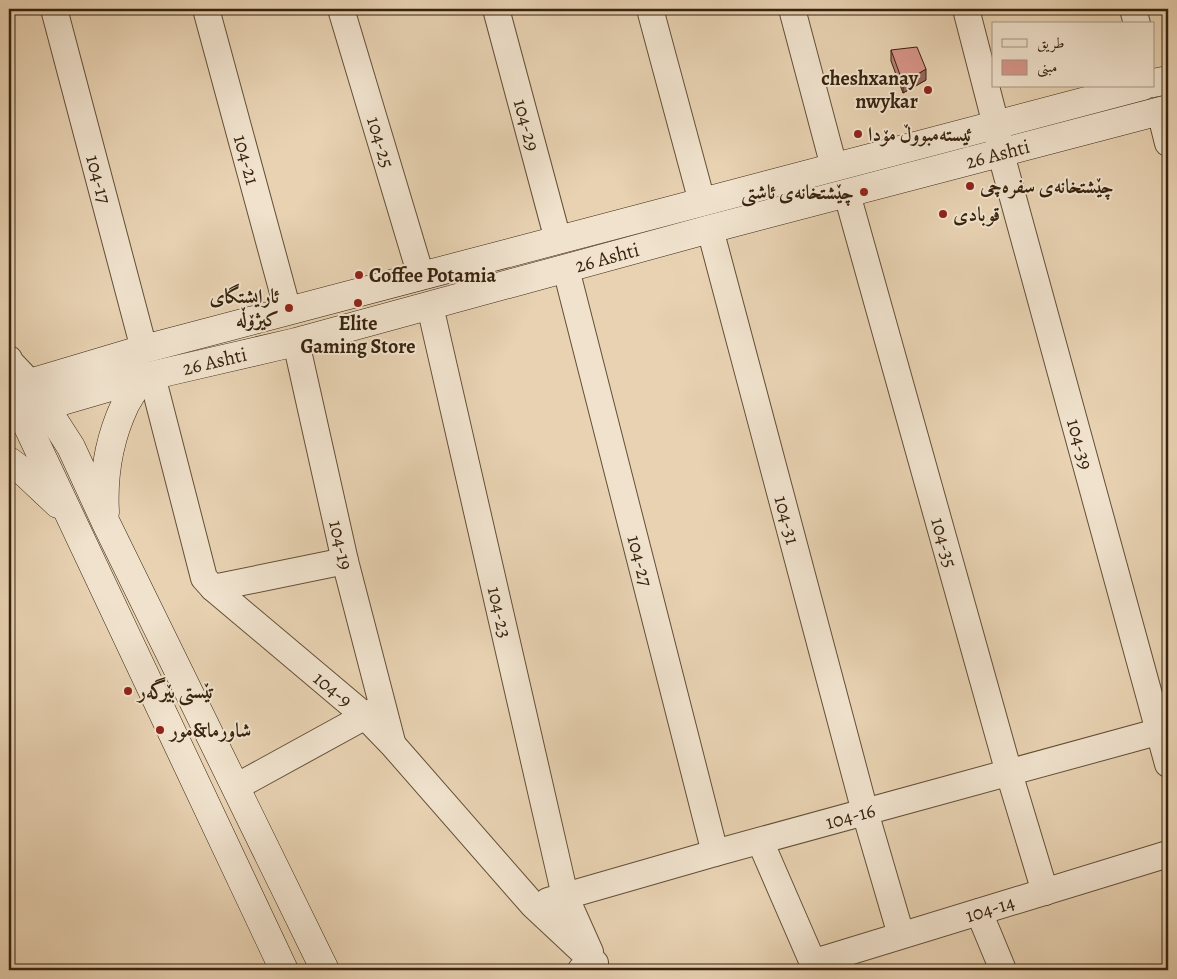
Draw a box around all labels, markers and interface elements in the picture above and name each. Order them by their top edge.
legend [992,22,1154,88]
text: طريق [1037,33,1064,53]
text: مبنى [1037,57,1057,78]
place label: cheshxanay nwykar [821,65,919,115]
marker: cheshxanay nwykar [922,84,934,96]
street label: 104-29 [507,96,547,154]
street label: 104-25 [360,113,401,171]
place label: ئیستەمبووڵ مۆدا [868,121,973,148]
marker: ئیستەمبووڵ مۆدا [852,128,864,140]
street label: 104-21 [227,132,267,188]
street label: 26 Ashti [962,132,1033,175]
street label: 104-17 [80,152,119,207]
place label: چێشتخانەی سفرەچی [979,173,1114,200]
place label: چێشتخانەی ئاشتی [741,179,854,207]
marker: چێشتخانەی سفرەچی [964,180,976,192]
marker: چێشتخانەی ئاشتی [858,186,870,198]
place label: قوبادی [953,201,1000,228]
marker: قوبادی [937,208,949,220]
street label: 26 Ashti [572,235,642,279]
place label: Coffee Potamia [369,262,496,289]
marker: Coffee Potamia [353,269,365,281]
place label: ئارایشتگای کیژۆڵە [210,283,280,333]
marker: Elite Gaming Store [352,297,364,309]
marker: ئارایشتگای کیژۆڵە [283,302,295,314]
place label: Elite Gaming Store [300,310,416,360]
street label: 26 Ashti [180,340,249,381]
street label: 104-39 [1061,416,1100,473]
street label: 104-31 [768,493,807,547]
street label: 104-35 [925,514,964,571]
street label: 104-19 [323,518,360,573]
street label: 104-27 [621,532,660,590]
street label: 104-23 [481,584,519,640]
street label: 104-9 [308,665,358,713]
place label: تێستی بێرگەر [136,677,214,706]
marker: تێستی بێرگەر [122,685,134,697]
place label: شاورما&مور [168,717,251,744]
marker: شاورما&مور [154,724,166,736]
street label: 104-16 [822,796,878,836]
street label: 104-14 [962,888,1018,929]

